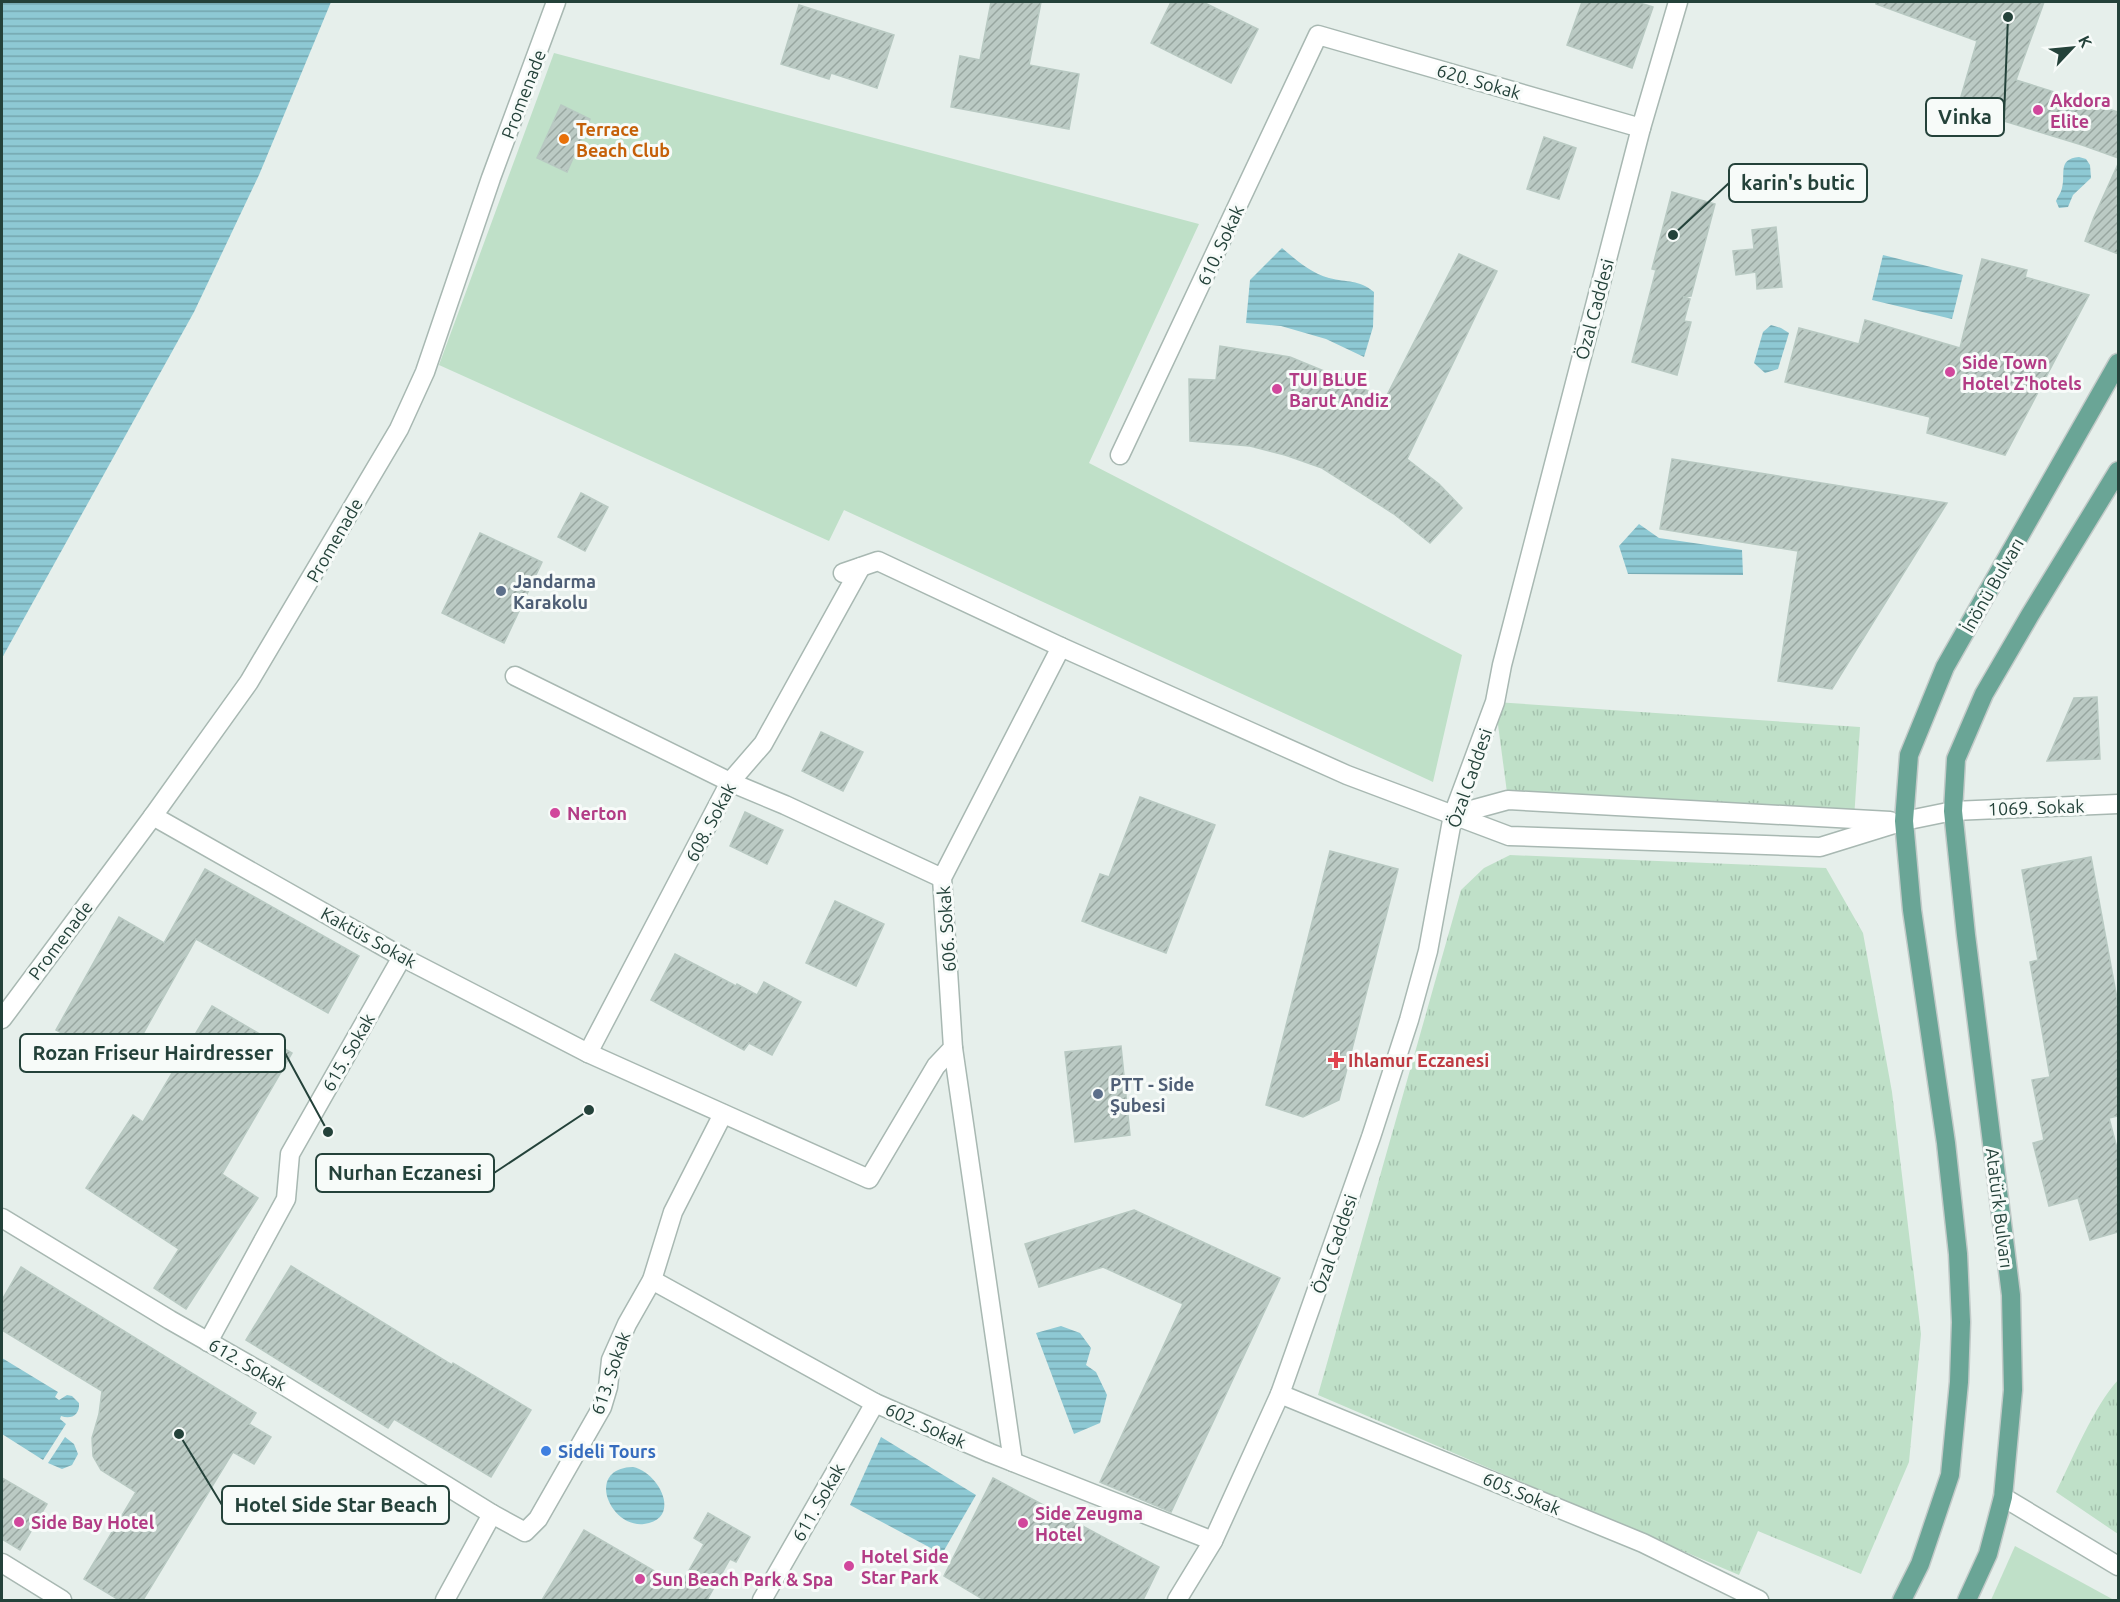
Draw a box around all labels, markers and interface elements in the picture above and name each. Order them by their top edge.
north arrow [2042,18,2102,78]
text: K [2075,33,2096,50]
street label: Promenade [497,47,549,141]
street label: 620. Sokak [1435,59,1523,103]
place label: Akdora Elite [2050,90,2111,131]
callout: Vinka [1926,98,2004,136]
marker: Akdora Elite [2031,103,2045,117]
text: Vinka [1938,105,1992,128]
place label: Terrace Beach Club [576,119,670,160]
marker: Terrace Beach Club [557,132,571,146]
callout: karin's butic [1729,164,1867,202]
text: karin's butic [1741,171,1855,194]
street label: 610. Sokak [1193,202,1247,288]
street label: Özal Caddesi [1571,256,1617,362]
place label: Side Town Hotel Z'hotels [1962,352,2082,393]
marker: Side Town Hotel Z'hotels [1943,365,1957,379]
place label: TUI BLUE Barut Andiz [1289,369,1389,410]
marker: TUI BLUE Barut Andiz [1270,382,1284,396]
street label: Promenade [302,494,366,586]
street label: İnönü Bulvarı [1957,534,2027,636]
place label: Jandarma Karakolu [513,571,596,612]
marker: Jandarma Karakolu [494,584,508,598]
street label: Özal Caddesi [1443,726,1495,830]
street label: 608. Sokak [681,779,739,865]
street label: 1069. Sokak [1987,795,2085,819]
place label: Nerton [567,803,627,823]
marker: Nerton [548,806,562,820]
street label: 606. Sokak [933,885,959,973]
street label: Promenade [24,897,96,983]
street label: Kaktüs Sokak [318,903,420,971]
street label: 615. Sokak [318,1010,378,1094]
callout: Rozan Friseur Hairdresser [20,1034,285,1072]
text: Rozan Friseur Hairdresser [33,1041,274,1064]
place label: Ihlamur Eczanesi [1348,1050,1489,1070]
marker: Ihlamur Eczanesi [1329,1053,1343,1067]
place label: PTT - Side Şubesi [1110,1074,1194,1116]
marker: PTT - Side Şubesi [1091,1087,1105,1101]
street label: Atatürk Bulvarı [1983,1147,2017,1269]
callout: Nurhan Eczanesi [316,1154,494,1192]
text: Nurhan Eczanesi [328,1161,482,1184]
street label: Özal Caddesi [1308,1192,1360,1296]
street label: 613. Sokak [586,1329,634,1417]
street label: 612. Sokak [206,1334,290,1394]
street label: 602. Sokak [882,1398,970,1452]
place label: Sideli Tours [558,1441,656,1461]
marker: Sideli Tours [539,1444,553,1458]
street label: 611. Sokak [788,1460,848,1544]
street label: 605.Sokak [1480,1468,1564,1518]
callout: Hotel Side Star Beach [222,1486,449,1524]
text: Hotel Side Star Beach [235,1493,437,1516]
place label: Side Zeugma Hotel [1035,1503,1143,1544]
place label: Side Bay Hotel [31,1512,155,1532]
marker: Side Bay Hotel [12,1515,26,1529]
marker: Side Zeugma Hotel [1016,1516,1030,1530]
place label: Hotel Side Star Park [861,1546,949,1587]
marker: Hotel Side Star Park [842,1559,856,1573]
place label: Sun Beach Park & Spa [652,1569,833,1589]
marker: Sun Beach Park & Spa [633,1572,647,1586]

